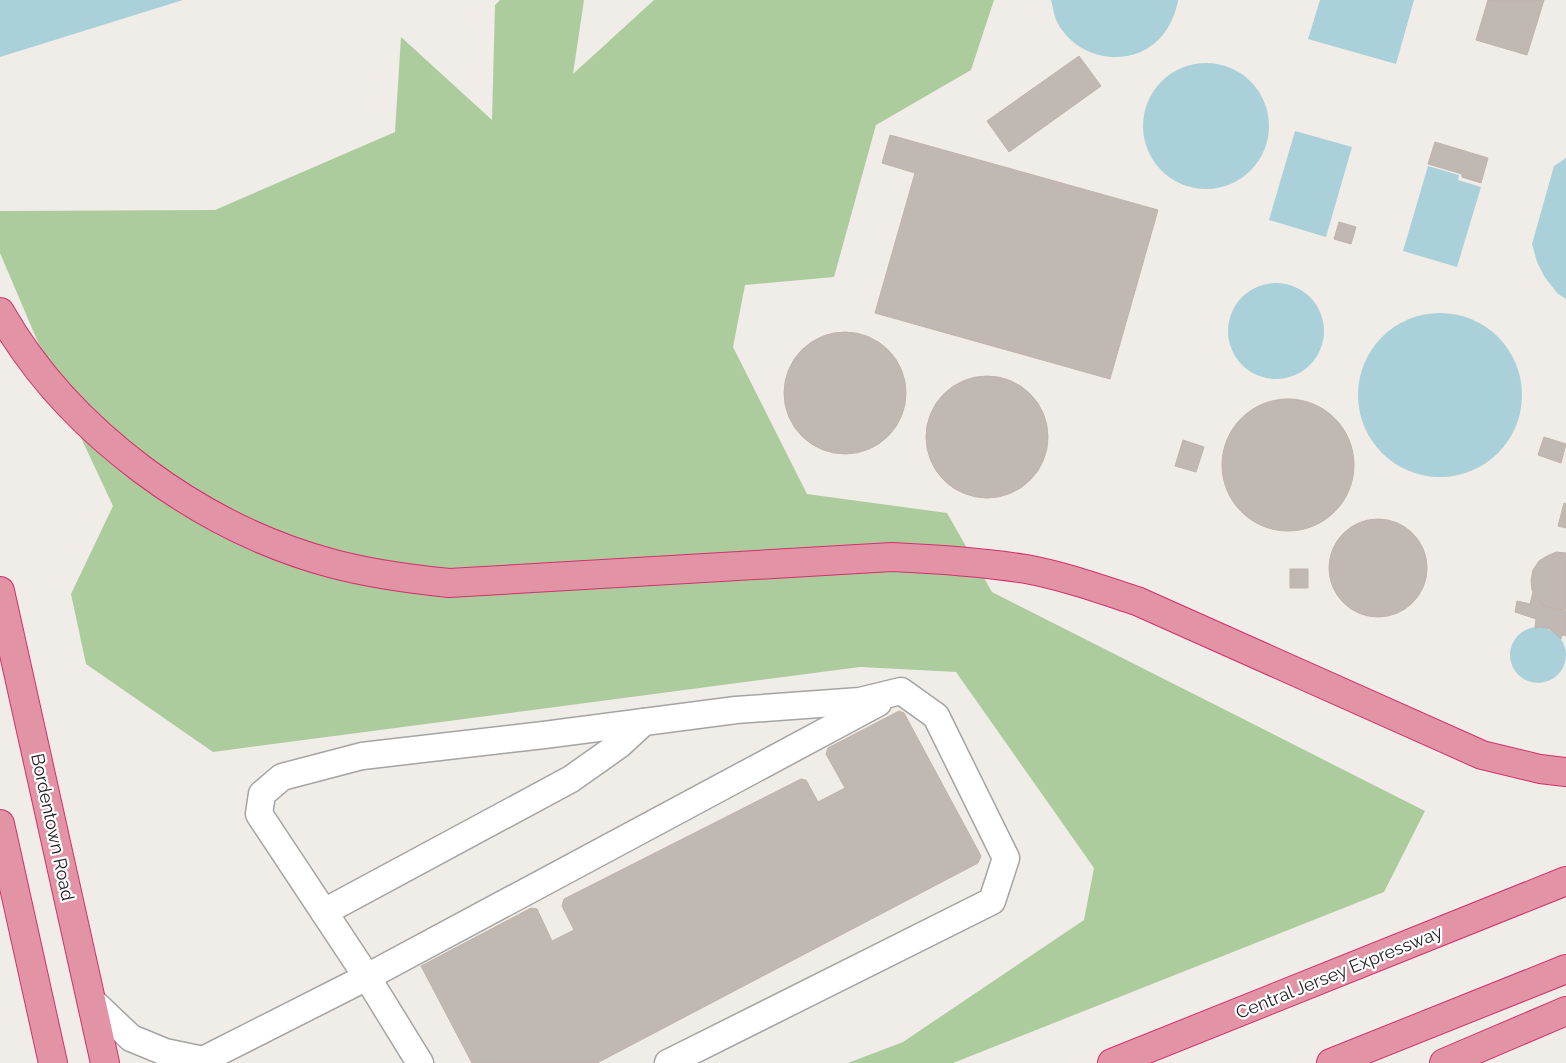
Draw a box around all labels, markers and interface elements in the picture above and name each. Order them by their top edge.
street label: Bordentown Road [27,751,79,903]
street label: Central Jersey Expressway [1233,921,1445,1023]

